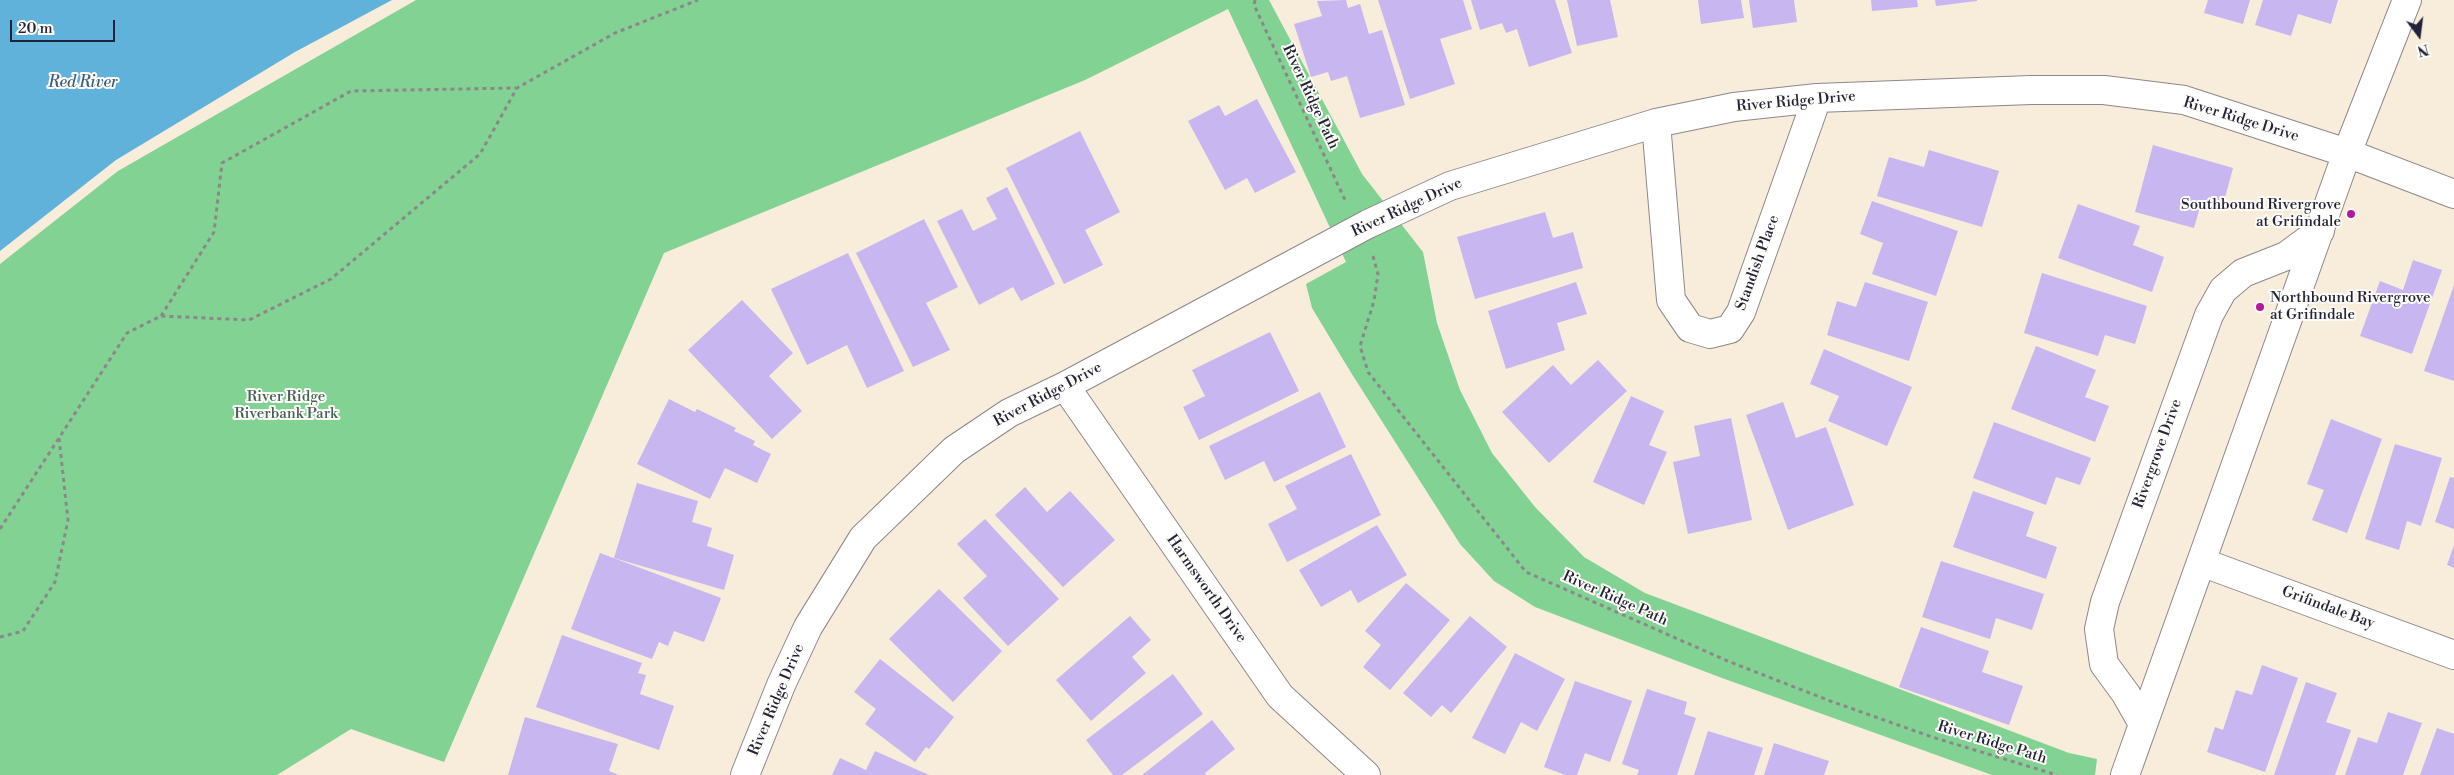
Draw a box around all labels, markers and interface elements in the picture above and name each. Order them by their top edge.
scale bar [12,10,118,42]
north arrow [2394,10,2444,60]
text: 20 m [18,19,53,38]
text: N [2415,39,2431,60]
street label: River Ridge Path [1278,42,1342,152]
water label: Red River [48,73,118,93]
street label: River Ridge Drive [1735,88,1857,116]
street label: River Ridge Drive [2181,94,2301,146]
street label: River Ridge Drive [1349,174,1465,242]
place label: Southbound Rivergrove at Grifindale [2181,196,2341,231]
marker: Southbound Rivergrove at Grifindale [2345,208,2357,220]
street label: Standish Place [1732,213,1784,313]
place label: Northbound Rivergrove at Grifindale [2270,289,2431,324]
marker: Northbound Rivergrove at Grifindale [2254,301,2266,313]
street label: River Ridge Drive [991,359,1105,431]
park label: River Ridge Riverbank Park [234,388,338,423]
street label: Rivergrove Drive [2130,397,2186,511]
street label: Harmsworth Drive [1162,532,1250,646]
street label: River Ridge Path [1560,568,1670,630]
street label: Grifindale Bay [2279,583,2377,633]
street label: River Ridge Drive [745,641,809,759]
street label: River Ridge Path [1935,718,2049,768]

